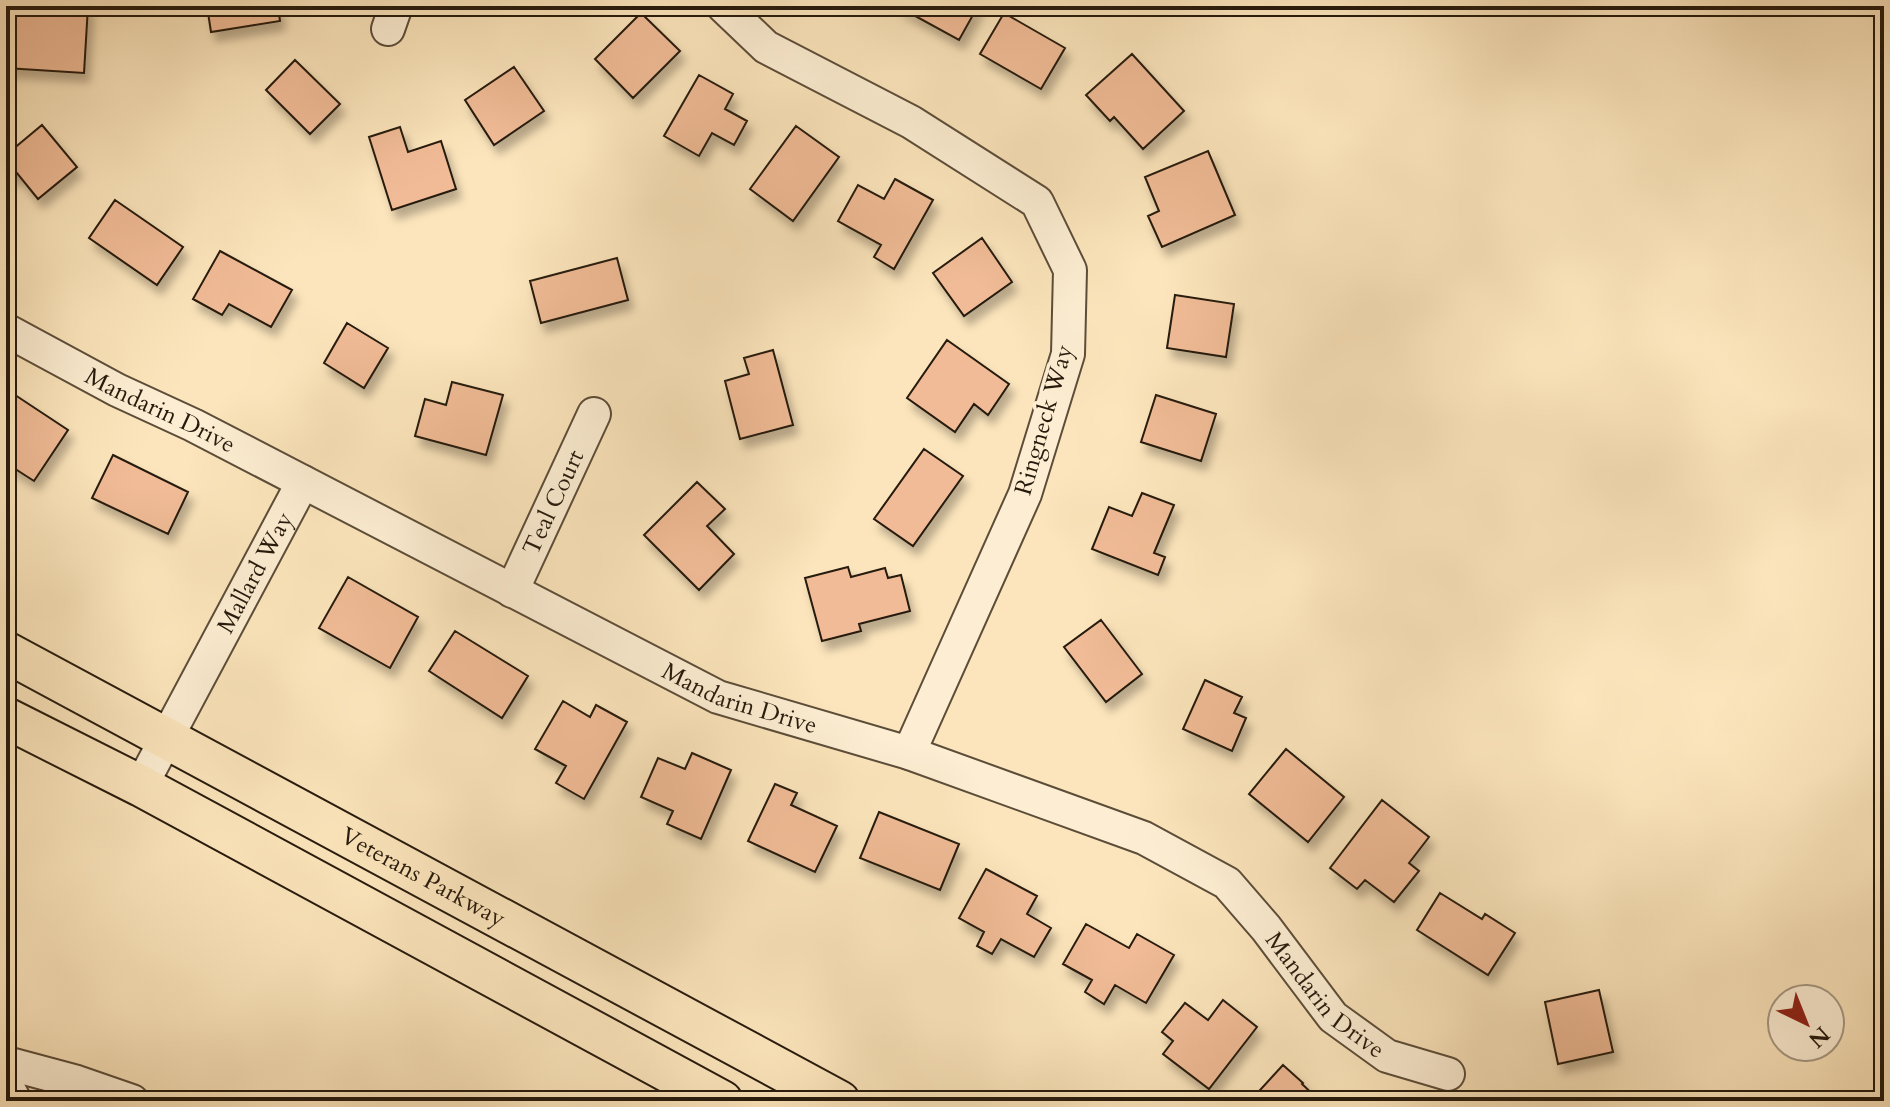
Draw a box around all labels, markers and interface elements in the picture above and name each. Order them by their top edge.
street label: Ringneck Way [1007,341,1081,499]
street label: Mandarin Drive [79,359,241,461]
street label: Teal Court [515,444,592,560]
street label: Mallard Way [209,506,301,639]
street label: Mandarin Drive [656,654,821,742]
street label: Veterans Parkway [335,819,512,935]
street label: Mandarin Drive [1258,925,1392,1066]
north arrow [1766,983,1846,1063]
text: N [1802,1019,1836,1054]

